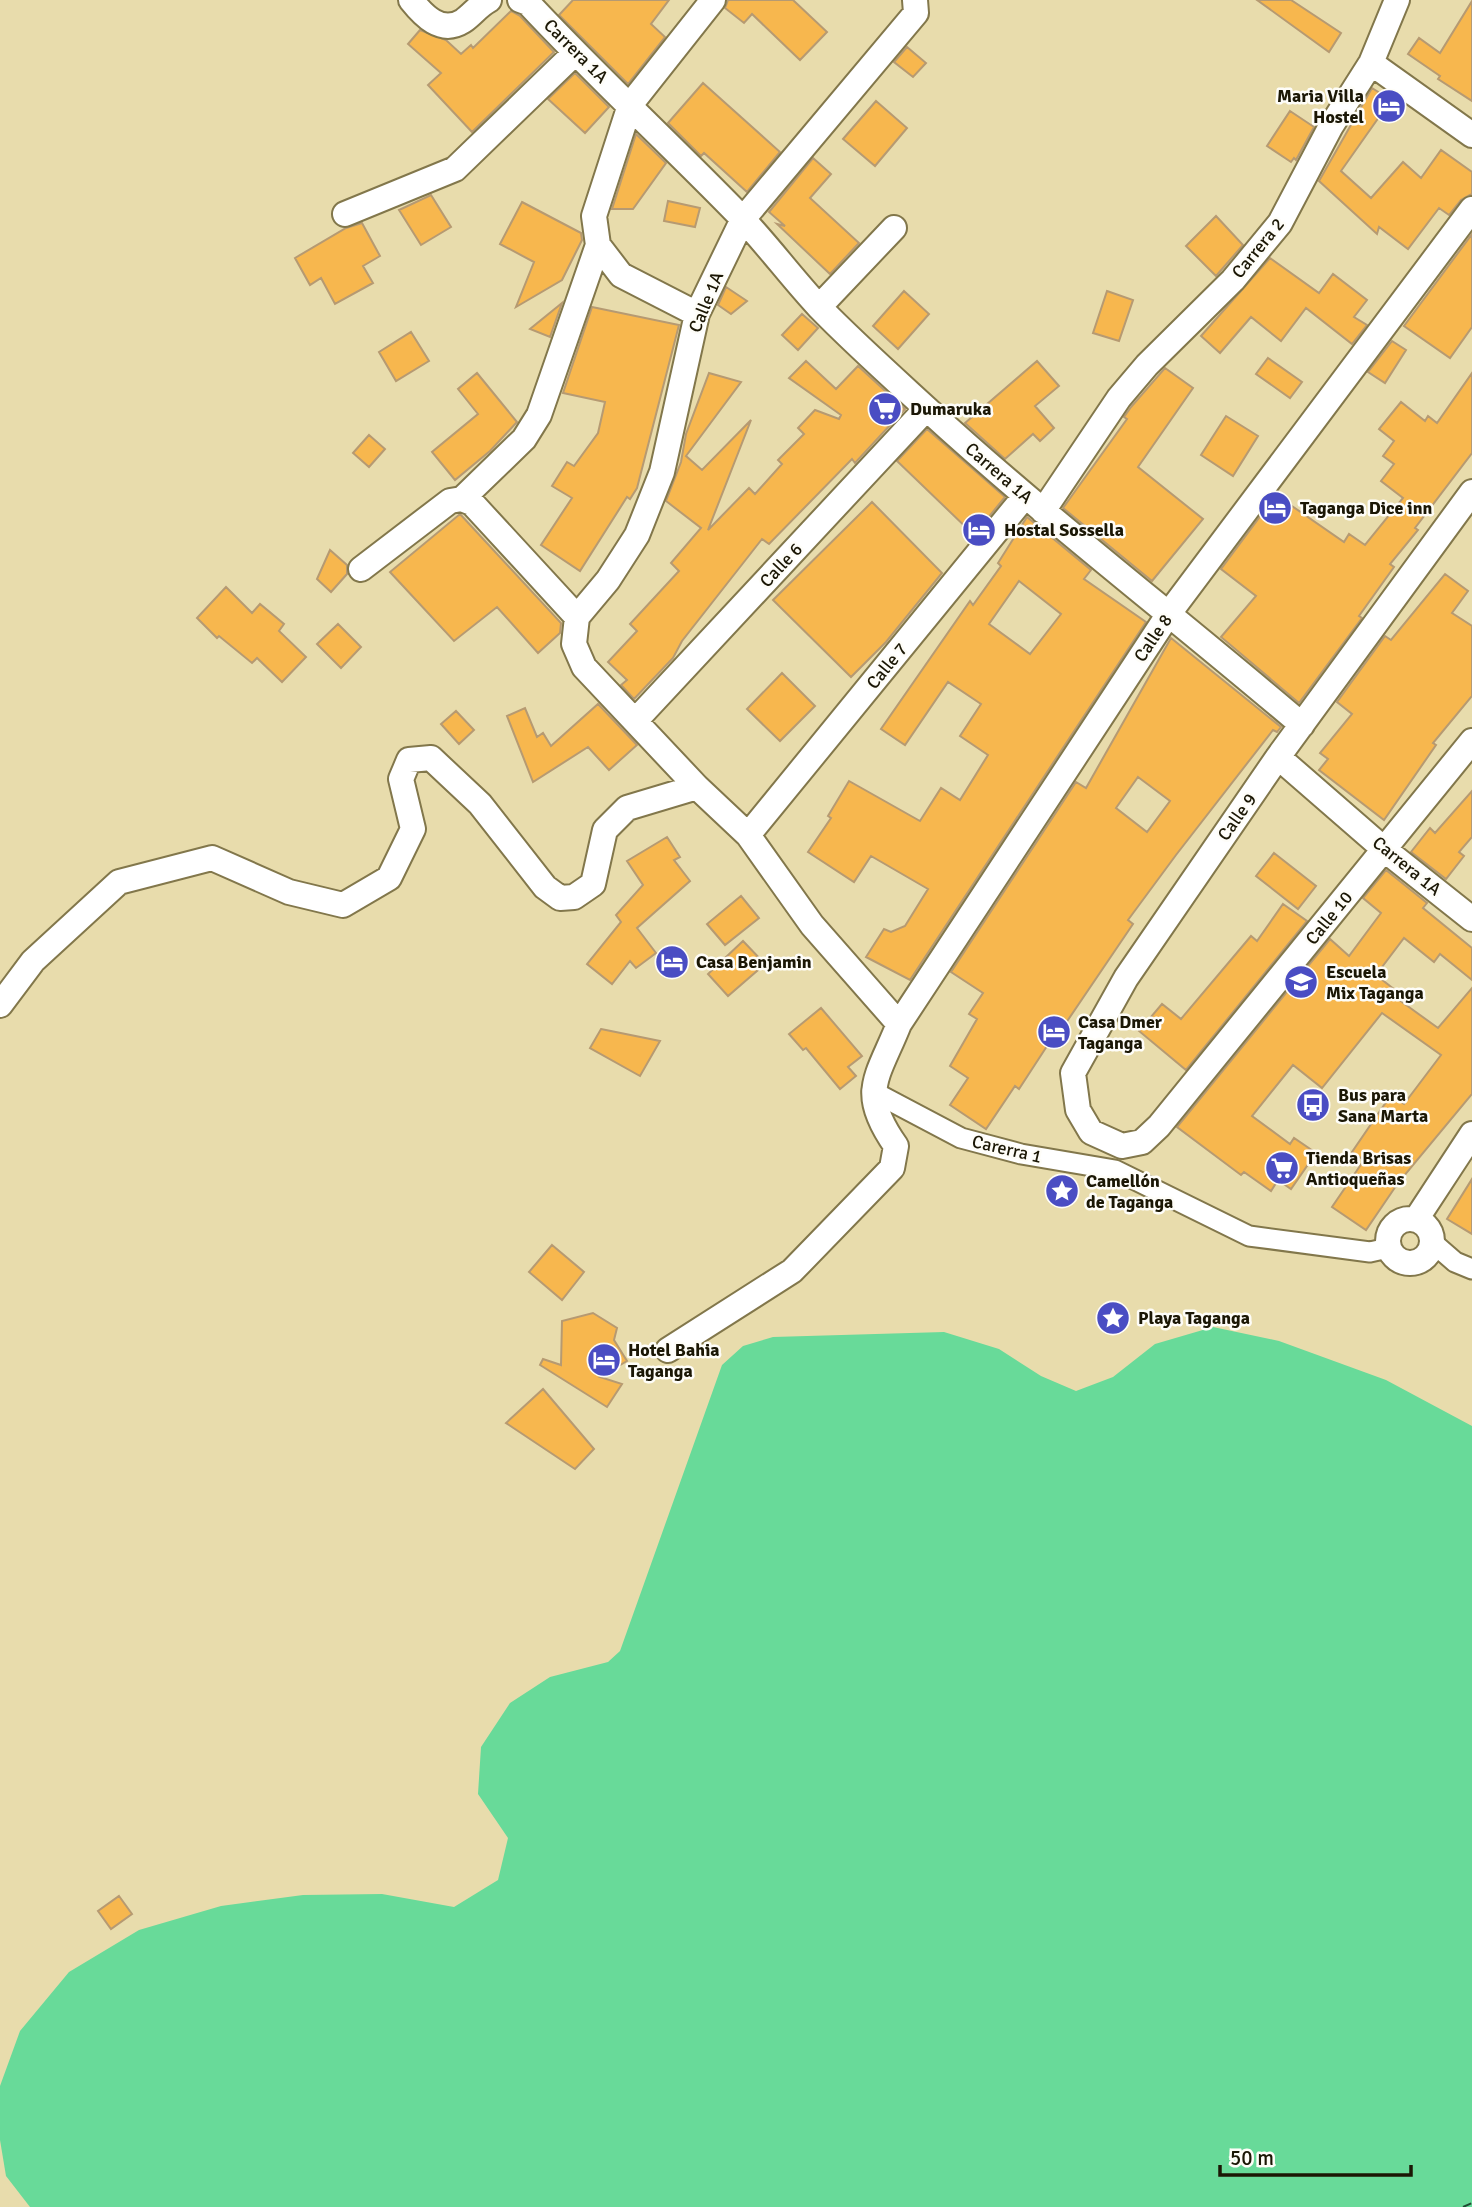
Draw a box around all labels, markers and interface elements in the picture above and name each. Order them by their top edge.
street label: Carrera 1A [539,14,613,88]
place label: Maria Villa Hostel [1277,85,1364,128]
hotel icon: Maria Villa Hostel [1370,87,1408,125]
street label: Carrera 2 [1227,213,1289,283]
street label: Calle 1A [684,268,728,336]
supermarket icon: Dumaruka [866,390,904,428]
place label: Dumaruka [910,398,991,420]
street label: Carrera 1A [961,438,1037,508]
hotel icon: Taganga Dice inn [1256,489,1294,527]
place label: Taganga Dice inn [1300,497,1433,519]
hotel icon: Hostal Sossella [960,511,998,549]
place label: Hostal Sossella [1004,519,1124,541]
street label: Calle 6 [755,538,807,592]
street label: Calle 8 [1129,610,1177,666]
street label: Calle 7 [862,639,912,693]
street label: Calle 9 [1213,789,1261,845]
street label: Carrera 1A [1368,832,1446,900]
street label: Calle 10 [1301,887,1357,949]
hotel icon: Casa Benjamin [653,943,691,981]
place label: Casa Benjamin [696,951,812,973]
place label: Escuela Mix Taganga [1326,961,1424,1004]
school or university icon: Escuela Mix Taganga [1282,963,1320,1001]
place label: Casa Dmer Taganga [1078,1011,1163,1054]
hotel icon: Casa Dmer Taganga [1035,1013,1073,1051]
place label: Bus para Sana Marta [1338,1084,1428,1127]
bus stop icon: Bus para Sana Marta [1294,1086,1332,1124]
street label: Carerra 1 [970,1130,1044,1168]
place label: Tienda Brisas Antioqueñas [1306,1147,1411,1190]
supermarket icon: Tienda Brisas Antioqueñas [1263,1149,1301,1187]
place label: Camellón de Taganga [1086,1170,1173,1213]
place icon: Camellón de Taganga [1043,1172,1081,1210]
place icon: Playa Taganga [1094,1299,1132,1337]
place label: Playa Taganga [1138,1307,1250,1329]
place label: Hotel Bahia Taganga [628,1339,720,1382]
hotel icon: Hotel Bahia Taganga [585,1341,623,1379]
scale bar [1220,2134,1411,2178]
text: 50 m [1230,2145,1274,2171]

